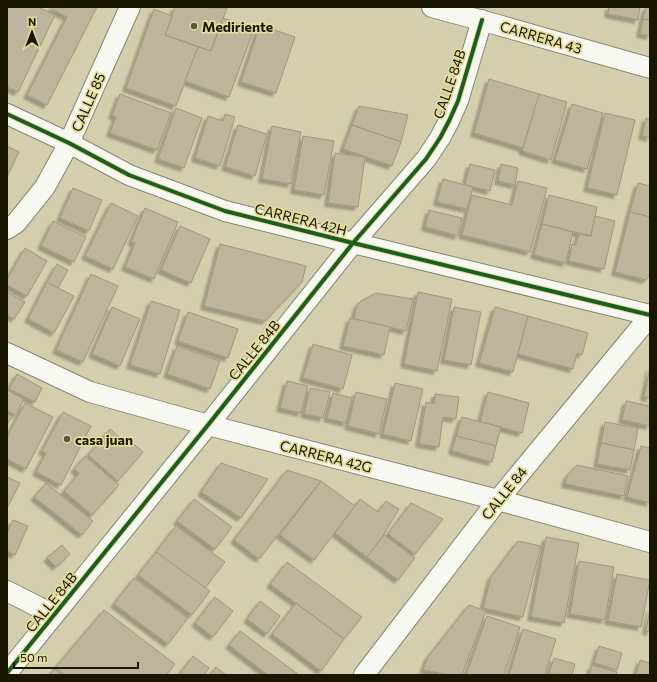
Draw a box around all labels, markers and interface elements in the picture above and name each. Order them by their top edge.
north arrow [12,12,52,52]
text: N [28,15,36,28]
street label: CARRERA 43 [498,17,584,57]
place label: Mediriente [202,18,273,35]
marker: Mediriente [189,21,199,31]
street label: CALLE 84B [429,47,469,121]
street label: CALLE 85 [67,70,109,134]
street label: CARRERA 42H [253,199,349,239]
street label: CALLE 84B [225,317,283,383]
place label: casa juan [75,431,133,448]
marker: casa juan [62,434,72,444]
street label: CARRERA 42G [278,436,374,476]
street label: CALLE 84 [478,463,531,523]
street label: CALLE 84B [22,569,80,635]
scale bar [14,644,138,670]
text: 50 m [20,650,48,664]

